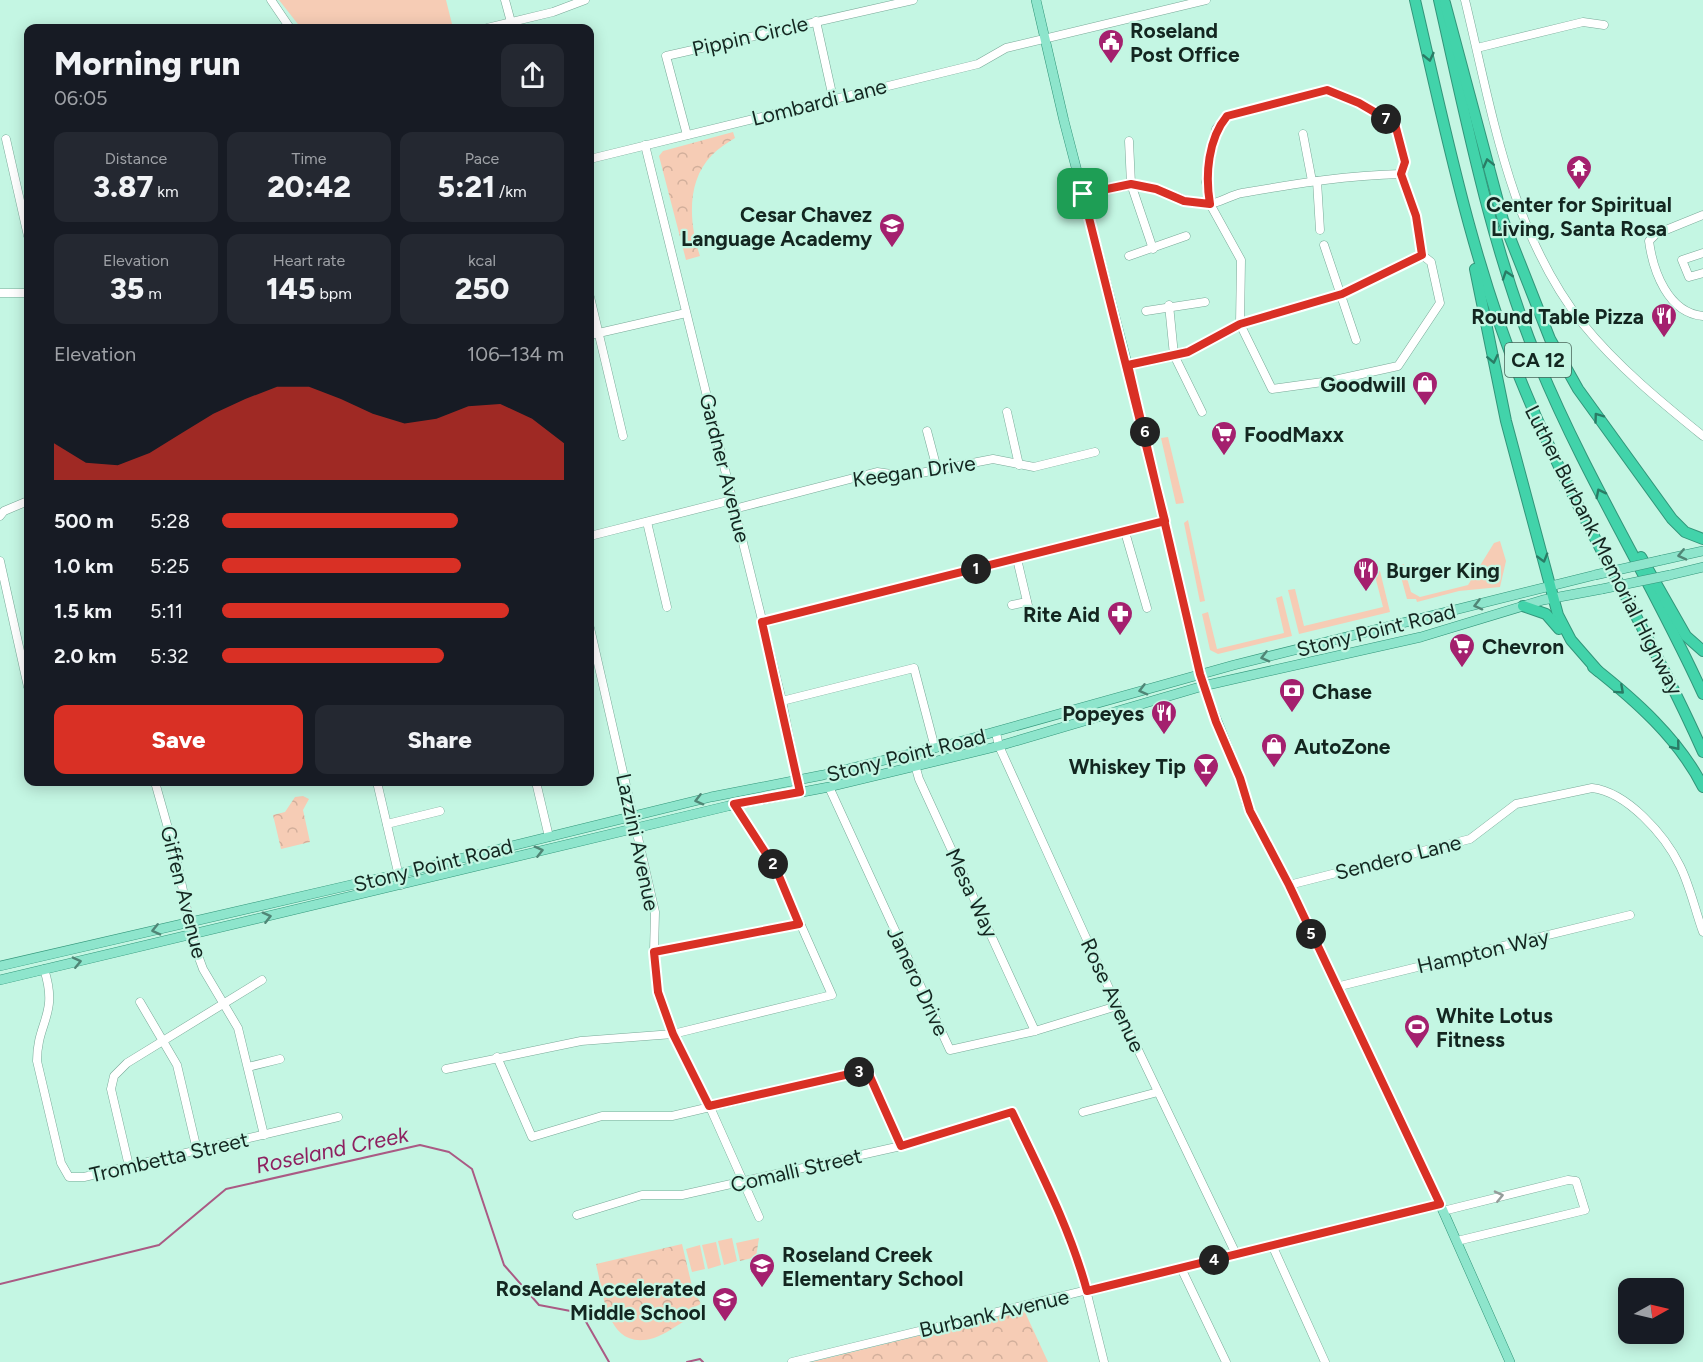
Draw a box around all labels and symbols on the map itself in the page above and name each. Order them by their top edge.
street label: Pippin Circle [690,11,810,61]
place label: Roseland Post Office [1130,18,1240,67]
public building icon: Roseland Post Office [1096,27,1126,65]
one-way arrow [1421,52,1434,62]
street label: Lombardi Lane [749,73,889,131]
pin: 7 [1371,104,1401,134]
temple icon: Center for Spiritual Living, Santa Rosa [1564,153,1594,191]
one-way arrow [1482,158,1495,168]
pin [1057,168,1108,219]
place label: Center for Spiritual Living, Santa Rosa [1486,192,1672,241]
place label: Cesar Chavez Language Academy [681,202,873,251]
school or university icon: Cesar Chavez Language Academy [877,211,907,249]
one-way arrow [1502,270,1514,281]
restaurant icon: Round Table Pizza [1649,301,1679,339]
place label: Round Table Pizza [1471,304,1644,329]
road number: CA 12 [1505,343,1571,377]
one-way arrow [1486,353,1499,363]
shop icon: Goodwill [1410,369,1440,407]
place label: Goodwill [1320,372,1406,397]
street label: Gardner Avenue [694,391,756,545]
street label: Luther Burbank Memorial Highway [1520,401,1688,699]
one-way arrow [1594,413,1605,424]
pin: 6 [1130,417,1160,447]
supermarket icon: FoodMaxx [1209,419,1239,457]
place label: FoodMaxx [1244,422,1345,447]
street label: Keegan Drive [851,450,977,492]
one-way arrow [1596,488,1607,499]
one-way arrow [1678,548,1688,561]
one-way arrow [1536,552,1548,563]
pin: 1 [961,554,991,584]
restaurant icon: Burger King [1351,555,1381,593]
place label: Burger King [1386,558,1500,583]
street label: Stony Point Road [1294,598,1458,662]
one-way arrow [1473,598,1483,611]
pharmacy icon: Rite Aid [1105,599,1135,637]
place label: Rite Aid [1023,602,1100,627]
supermarket icon: Chevron [1447,631,1477,669]
place label: Chevron [1482,634,1564,659]
one-way arrow [1260,649,1270,662]
bank icon: Chase [1277,676,1307,714]
place label: Chase [1312,679,1372,704]
one-way arrow [1138,683,1149,695]
one-way arrow [1613,683,1624,694]
restaurant icon: Popeyes [1149,698,1179,736]
place label: Popeyes [1062,701,1144,726]
street label: Stony Point Road [824,723,988,787]
shop icon: AutoZone [1259,731,1289,769]
place label: AutoZone [1294,734,1391,759]
one-way arrow [1669,739,1680,750]
bar icon: Whiskey Tip [1191,751,1221,789]
place label: Whiskey Tip [1069,754,1186,779]
street label: Lazzini Avenue [611,771,665,913]
one-way arrow [695,793,705,806]
street label: Giffen Avenue [155,823,213,961]
street label: Sendero Lane [1332,829,1464,885]
street label: Stony Point Road [351,833,515,897]
street label: Mesa Way [940,844,1004,942]
one-way arrow [534,845,544,858]
pin: 2 [758,849,788,879]
one-way arrow [262,912,272,925]
pin: 5 [1296,919,1326,949]
street label: Janero Drive [882,922,954,1040]
one-way arrow [152,923,162,936]
street label: Hampton Way [1415,924,1551,978]
street label: Rose Avenue [1076,934,1150,1056]
one-way arrow [72,956,82,969]
place label: White Lotus Fitness [1436,1003,1553,1052]
sports icon: White Lotus Fitness [1402,1012,1432,1050]
pin: 3 [844,1057,874,1087]
water label: Roseland Creek [253,1120,412,1179]
street label: Trombetta Street [87,1127,251,1187]
street label: Comalli Street [728,1143,864,1197]
one-way arrow [1494,1190,1504,1203]
place label: Roseland Creek Elementary School [782,1242,963,1291]
pin: 4 [1199,1245,1229,1275]
school or university icon: Roseland Creek Elementary School [747,1251,777,1289]
place label: Roseland Accelerated Middle School [495,1276,706,1325]
north arrow [1618,1278,1684,1344]
street label: Burbank Avenue [917,1284,1071,1342]
school or university icon: Roseland Accelerated Middle School [710,1285,740,1323]

